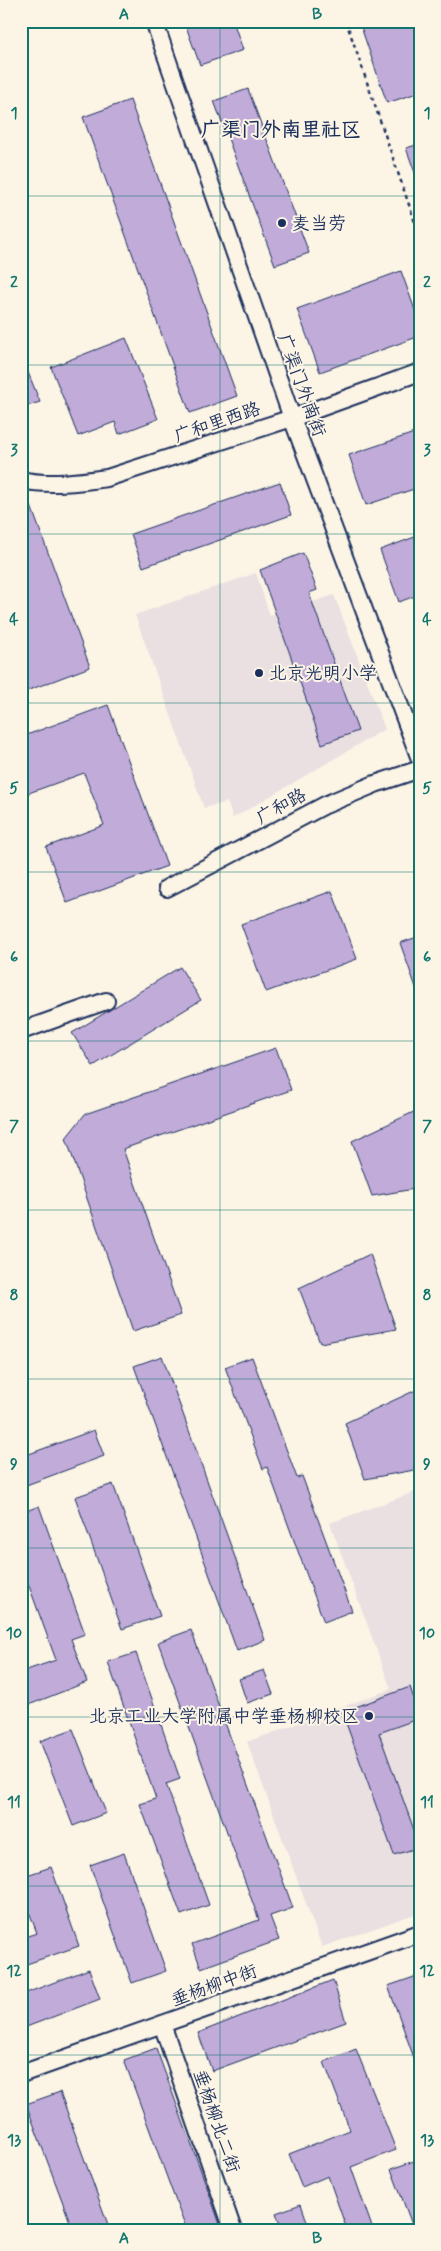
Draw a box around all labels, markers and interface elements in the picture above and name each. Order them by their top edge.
text: A [119,4,129,25]
text: B [312,4,322,25]
text: 1 [10,103,18,124]
text: 1 [423,103,431,124]
district label: 广渠门外南里社区 [201,117,361,144]
place label: 麦当劳 [292,212,346,236]
marker: 麦当劳 [276,217,288,229]
text: 2 [10,272,18,293]
text: 2 [423,272,431,293]
street label: 广渠门外南街 [271,330,331,440]
street label: 广和里西路 [171,397,264,449]
text: 3 [10,440,18,461]
text: 3 [423,440,431,461]
text: 4 [9,609,19,630]
text: 4 [422,609,432,630]
place label: 北京光明小学 [269,662,377,686]
marker: 北京光明小学 [253,667,265,679]
text: 5 [9,778,19,799]
text: 5 [422,778,432,799]
street label: 广和路 [252,783,311,830]
text: 6 [10,947,18,968]
text: 6 [423,947,431,968]
text: 7 [9,1116,19,1137]
text: 7 [422,1116,432,1137]
text: 8 [9,1285,19,1306]
text: 8 [422,1285,432,1306]
text: 9 [10,1454,18,1475]
text: 9 [423,1454,431,1475]
text: 10 [6,1623,22,1644]
text: 10 [419,1623,435,1644]
place label: 北京工业大学附属中学垂杨柳校区 [89,1705,359,1729]
marker: 北京工业大学附属中学垂杨柳校区 [363,1710,375,1722]
text: 11 [7,1792,21,1813]
text: 11 [420,1792,434,1813]
street label: 垂杨柳中街 [168,1959,261,2013]
text: 12 [6,1961,22,1982]
text: 12 [419,1961,435,1982]
street label: 垂杨柳北二街 [187,2066,245,2176]
text: 13 [7,2130,21,2151]
text: 13 [420,2130,434,2151]
text: A [119,2228,129,2249]
text: B [312,2228,322,2249]

